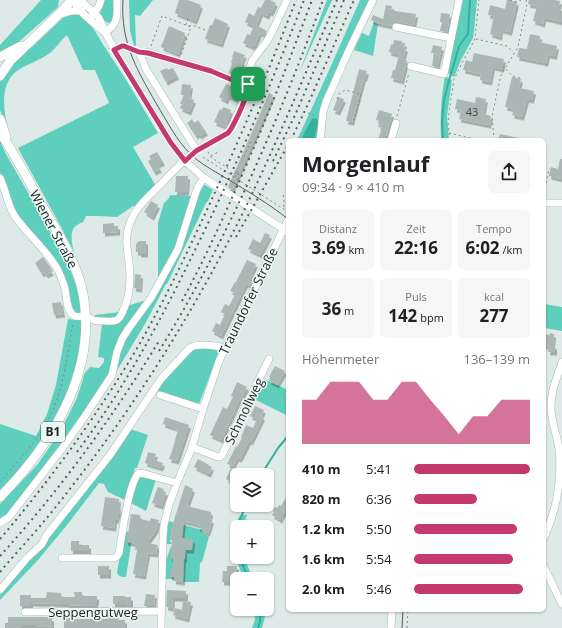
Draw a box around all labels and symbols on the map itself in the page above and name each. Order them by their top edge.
pin [231,67,265,101]
house number: 43 [466,104,478,119]
street label: Wiener Straße [26,187,82,271]
street label: Traundorfer Straße [214,245,282,357]
street label: Schmollweg [220,375,268,447]
road number: B1 [41,422,65,442]
street label: Seppengutweg [48,603,138,621]

